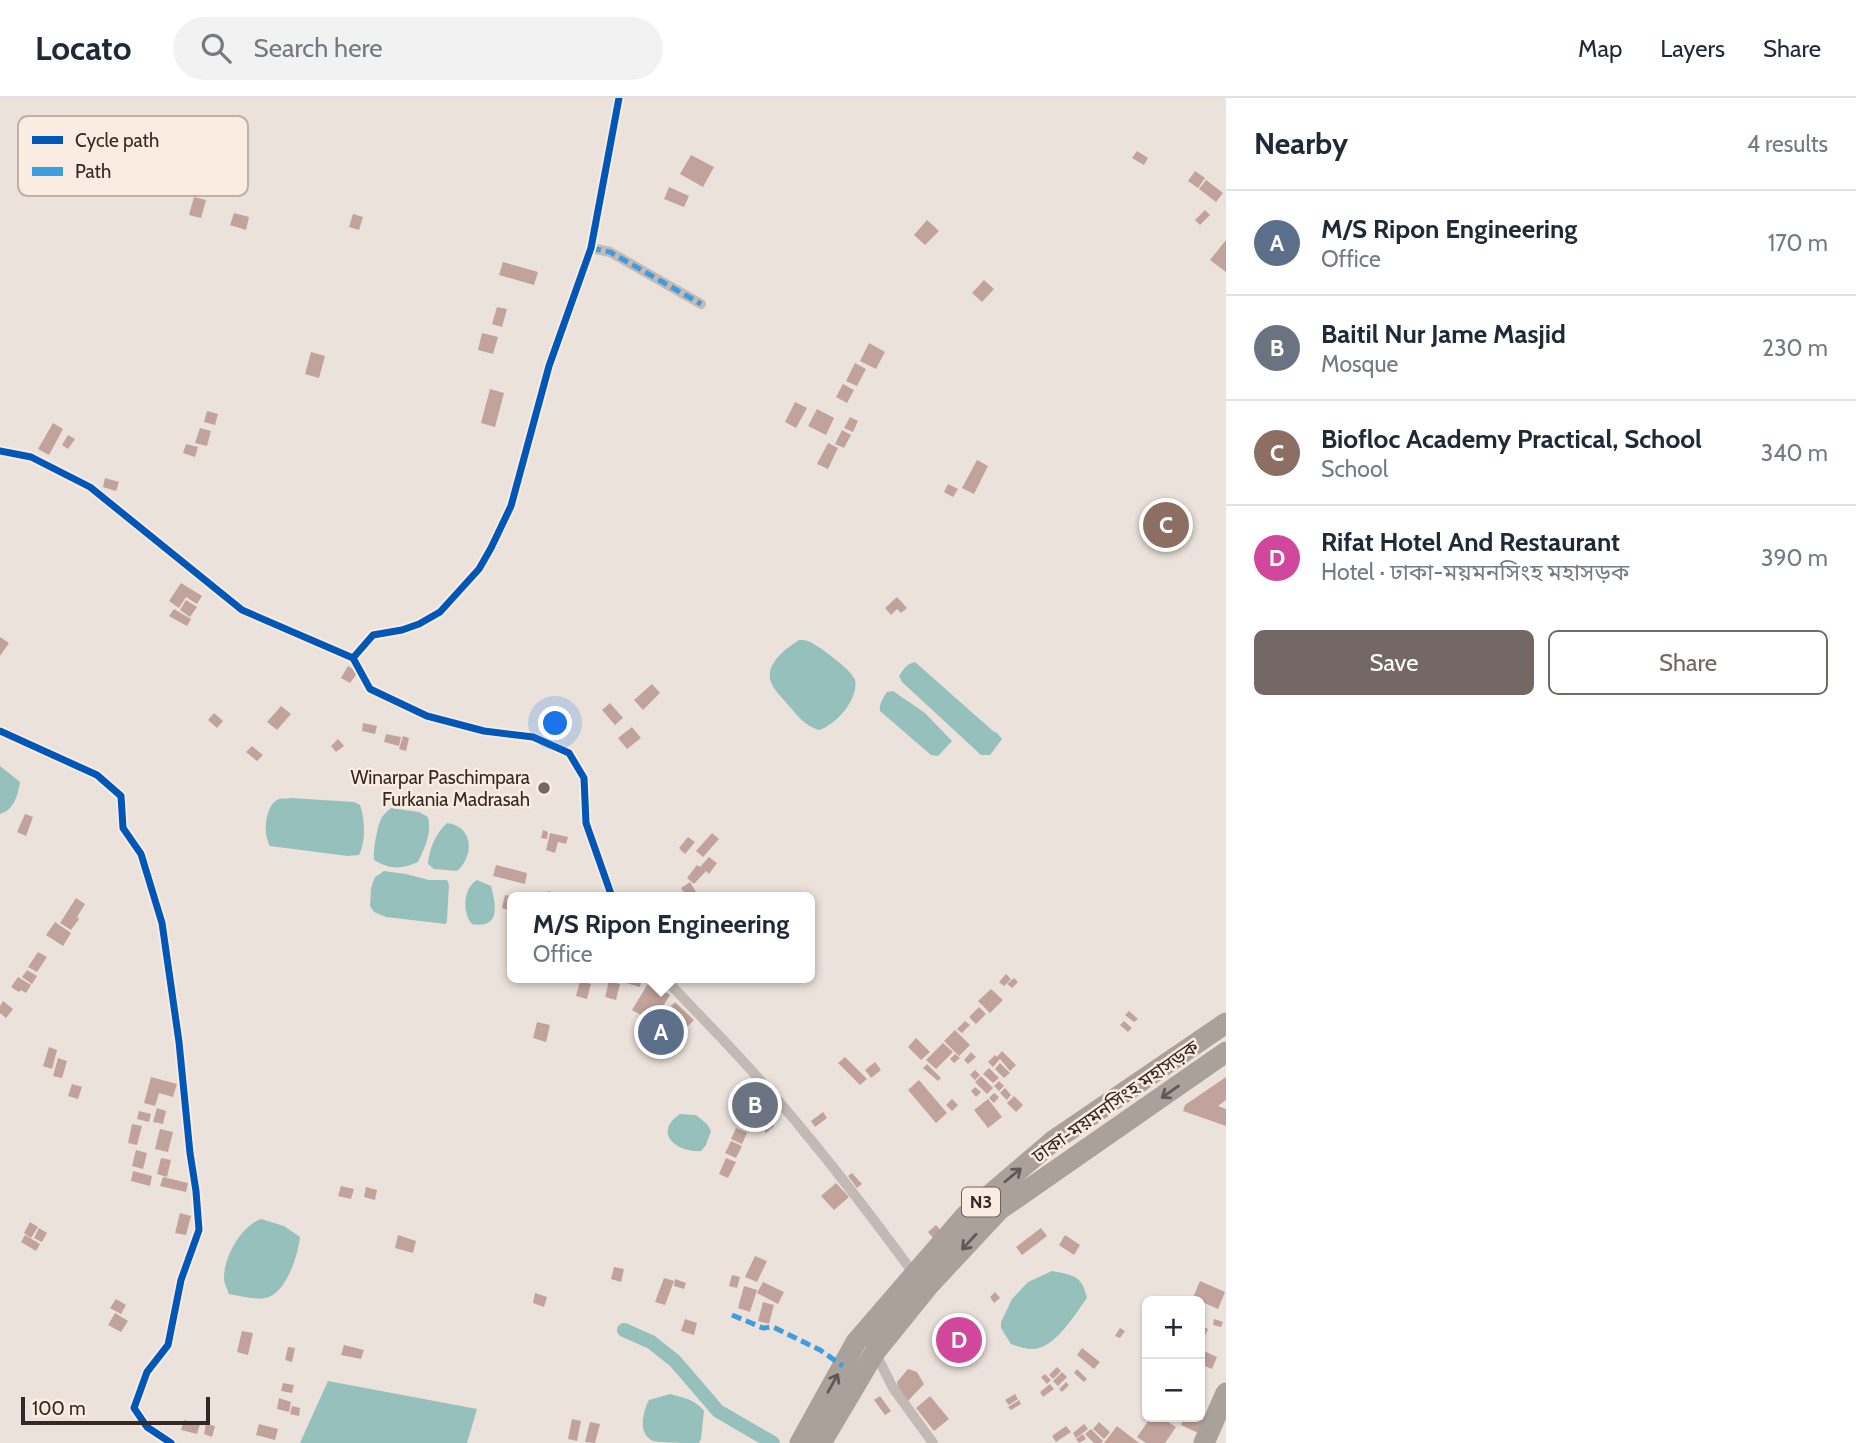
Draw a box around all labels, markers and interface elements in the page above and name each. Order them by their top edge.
search box [173,17,663,80]
text: Locato [35,28,131,68]
icon: search [197,29,235,67]
text: Search here [253,32,383,64]
text: Map [1578,34,1622,63]
text: Layers [1660,34,1725,63]
text: Share [1763,34,1821,63]
legend [18,116,248,196]
text: Nearby [1254,125,1348,162]
text: Cycle path [75,129,159,152]
text: 4 results [1747,130,1828,158]
text: Path [75,160,111,183]
text: M/S Ripon Engineering [1321,213,1577,245]
text: A [1270,229,1284,257]
text: 170 m [1768,229,1828,257]
text: Office [1321,245,1381,273]
text: Baitil Nur Jame Masjid [1321,318,1566,350]
text: B [1270,334,1284,362]
text: 230 m [1762,334,1828,362]
text: Mosque [1321,350,1398,378]
text: Biofloc Academy Practical, School [1321,423,1702,455]
text: C [1270,439,1284,467]
text: 340 m [1761,439,1828,467]
text: School [1321,455,1388,483]
pin: C [1143,499,1189,551]
text: Rifat Hotel And Restaurant [1321,526,1620,558]
text: D [1269,544,1285,572]
text: 390 m [1761,544,1828,572]
text: Hotel · ঢাকা-ময়মনসিংহ মহাসড়ক [1321,558,1629,586]
button: Save [1254,630,1534,695]
button: Share [1548,630,1828,695]
your location [538,706,572,740]
place label: Winarpar Paschimpara Furkania Madrasah [350,766,530,811]
marker: Winarpar Paschimpara Furkania Madrasah [536,780,552,796]
popup [507,892,815,983]
text: M/S Ripon Engineering [533,908,789,940]
text: Office [533,940,593,968]
pin: A [638,1006,684,1058]
street label: ঢাকা-ময়মনসিংহ মহাসড়ক [1027,1035,1203,1168]
pin: B [732,1079,778,1131]
one-way arrow [1161,1085,1180,1099]
one-way arrow [1003,1167,1021,1183]
road number: N3 [962,1188,1000,1217]
one-way arrow [961,1233,978,1250]
map controls [1142,1296,1205,1422]
button: + [1142,1296,1205,1359]
pin: D [936,1314,982,1366]
button: − [1142,1359,1205,1422]
one-way arrow [827,1373,840,1394]
scale bar [21,1394,210,1426]
text: 100 m [32,1397,86,1420]

